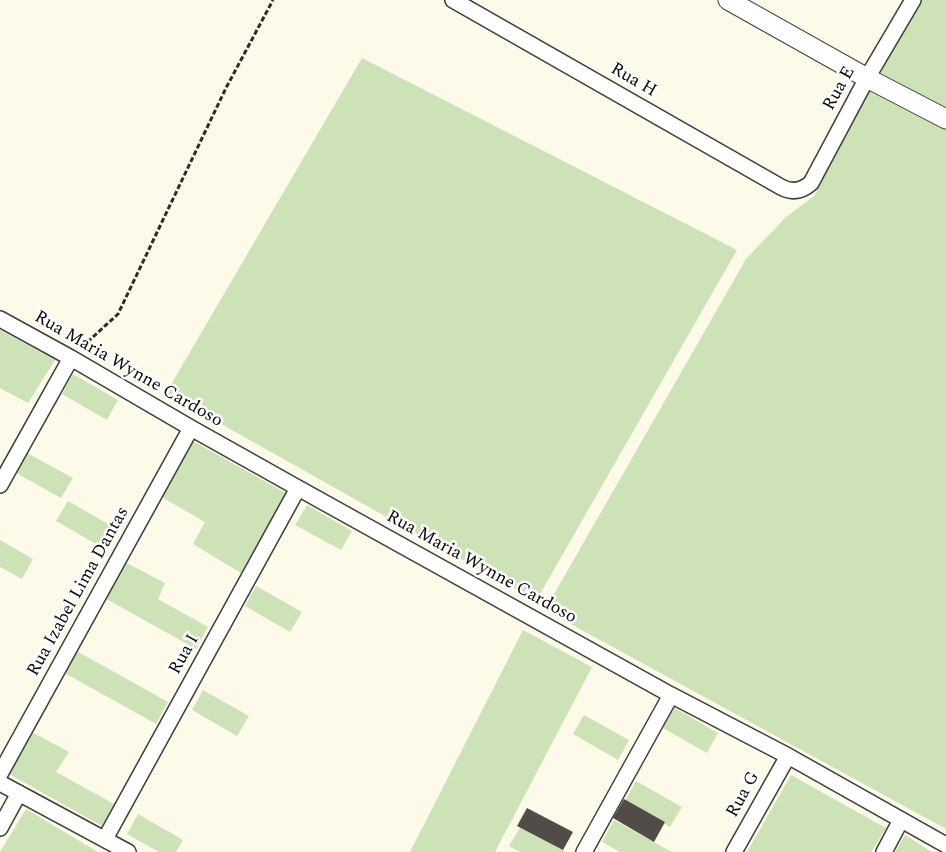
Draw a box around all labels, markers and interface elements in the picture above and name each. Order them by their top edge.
street label: Rua H [606,59,660,103]
street label: Rua E [819,63,861,115]
street label: Rua Maria Wynne Cardoso [30,307,226,433]
street label: Rua Izabel Lima Dantas [23,504,135,680]
street label: Rua Maria Wynne Cardoso [382,507,580,629]
street label: Rua I [165,631,205,679]
street label: Rua G [723,768,765,822]

